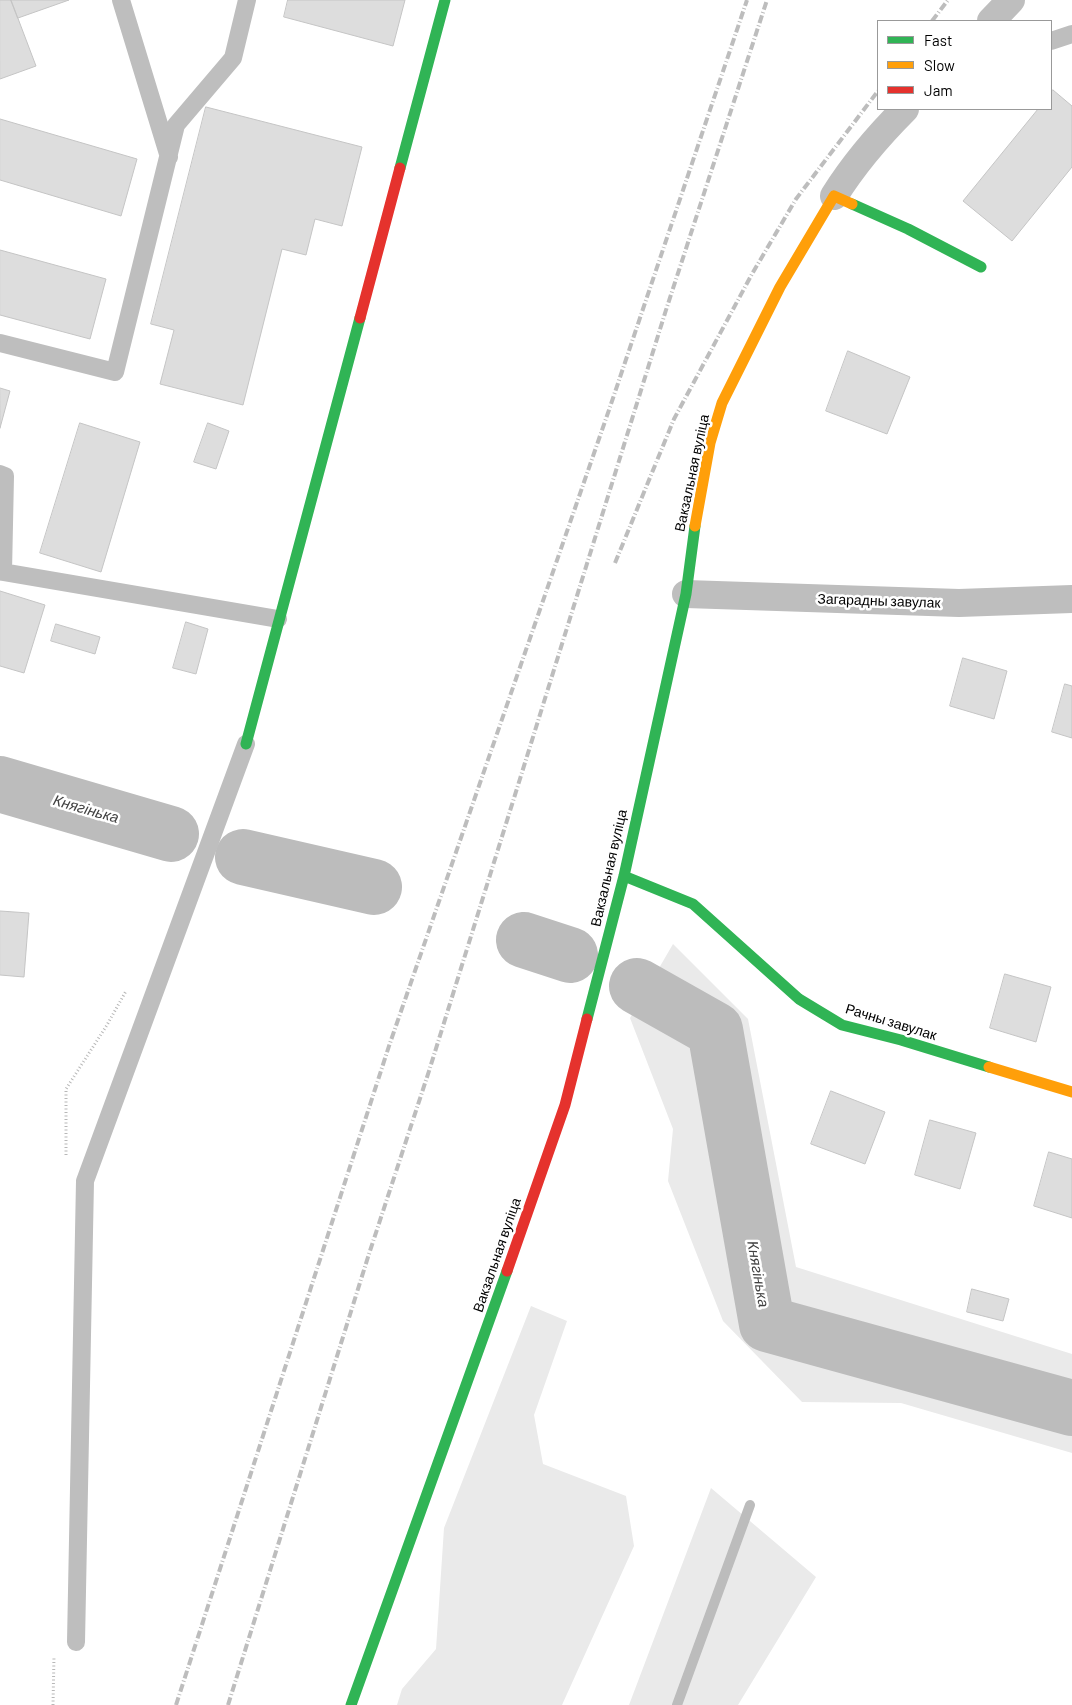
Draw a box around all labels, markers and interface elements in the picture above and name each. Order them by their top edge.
legend [877,20,1052,110]
text: Fast [924,31,952,49]
text: Slow [924,56,955,74]
text: Jam [924,81,953,99]
street label: Вакзальная вуліца [671,413,713,533]
street label: Загарадны завулак [817,590,941,612]
water label: Княгінька [51,791,121,827]
street label: Вакзальная вуліца [587,808,631,928]
street label: Рачны завулак [843,1000,939,1044]
street label: Вакзальная вуліца [470,1196,524,1314]
water label: Княгінька [743,1239,773,1309]

